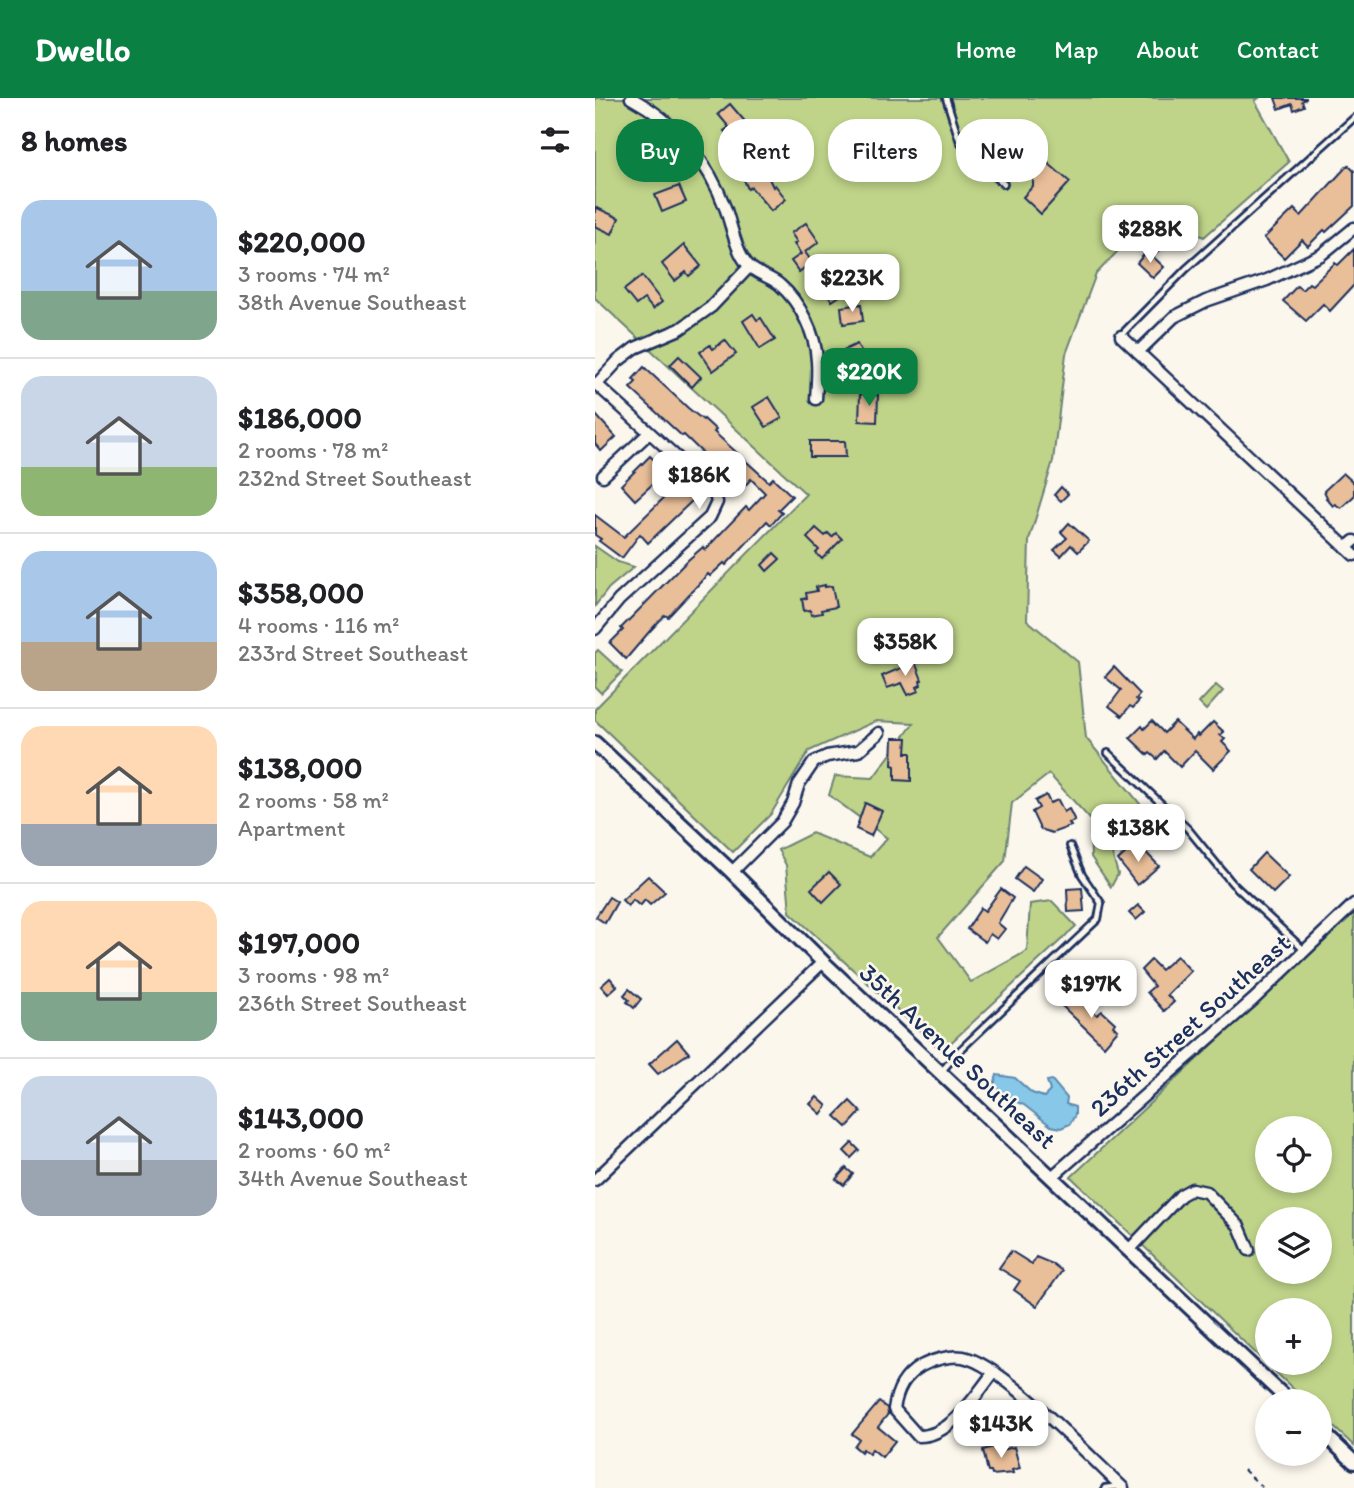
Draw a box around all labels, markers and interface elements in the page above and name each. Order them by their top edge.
text: Dwello [35,30,131,69]
text: Home [956,35,1016,64]
text: Map [1054,35,1098,64]
text: About [1136,35,1199,64]
text: Contact [1237,35,1319,64]
chip: Buy [616,119,704,182]
chip: Rent [718,119,814,182]
chip: Filters [828,119,942,182]
chip: New [956,119,1048,182]
icon: filters [536,121,574,159]
text: 8 homes [21,122,128,159]
pin: $288K [1101,206,1199,265]
text: $288K [1118,214,1182,242]
text: $220,000 [238,223,366,260]
icon: home [77,228,161,312]
pin: $223K [803,254,901,314]
text: 3 rooms · 74 m² [238,260,390,288]
text: $223K [820,263,884,291]
text: 38th Avenue Southeast [238,288,467,316]
pin: $220K [820,348,918,408]
text: $220K [837,357,901,385]
text: $186,000 [238,399,362,436]
icon: home [77,404,161,488]
text: 2 rooms · 78 m² [238,436,388,464]
pin: $186K [650,452,748,511]
text: $186K [668,460,730,488]
text: 232nd Street Southeast [238,464,472,492]
text: $358,000 [238,574,364,611]
icon: home [77,579,161,663]
text: 4 rooms · 116 m² [238,611,400,639]
pin: $358K [856,618,954,678]
text: $358K [873,627,937,655]
text: 233rd Street Southeast [238,639,468,667]
text: $138,000 [238,749,362,786]
icon: home [77,754,161,838]
text: 2 rooms · 58 m² [238,786,389,814]
pin: $138K [1089,804,1187,864]
text: $138K [1107,813,1169,841]
text: Apartment [238,814,345,842]
text: $197,000 [238,924,360,961]
street label: 236th Street Southeast [1083,926,1297,1123]
icon: home [77,929,161,1013]
street label: 35th Avenue Southeast [853,956,1063,1156]
pin: $197K [1042,960,1140,1020]
text: 3 rooms · 98 m² [238,961,389,989]
text: $197K [1061,969,1121,997]
text: 236th Street Southeast [238,989,467,1017]
text: $143,000 [238,1099,364,1136]
icon: home [77,1104,161,1188]
map controls [1255,1116,1332,1466]
button: locate [1255,1116,1332,1193]
text: 2 rooms · 60 m² [238,1136,391,1164]
text: 34th Avenue Southeast [238,1164,468,1192]
button: layers [1255,1207,1332,1284]
button: + [1255,1298,1332,1375]
button: − [1255,1389,1332,1466]
pin: $143K [952,1400,1050,1460]
text: $143K [969,1409,1033,1437]

